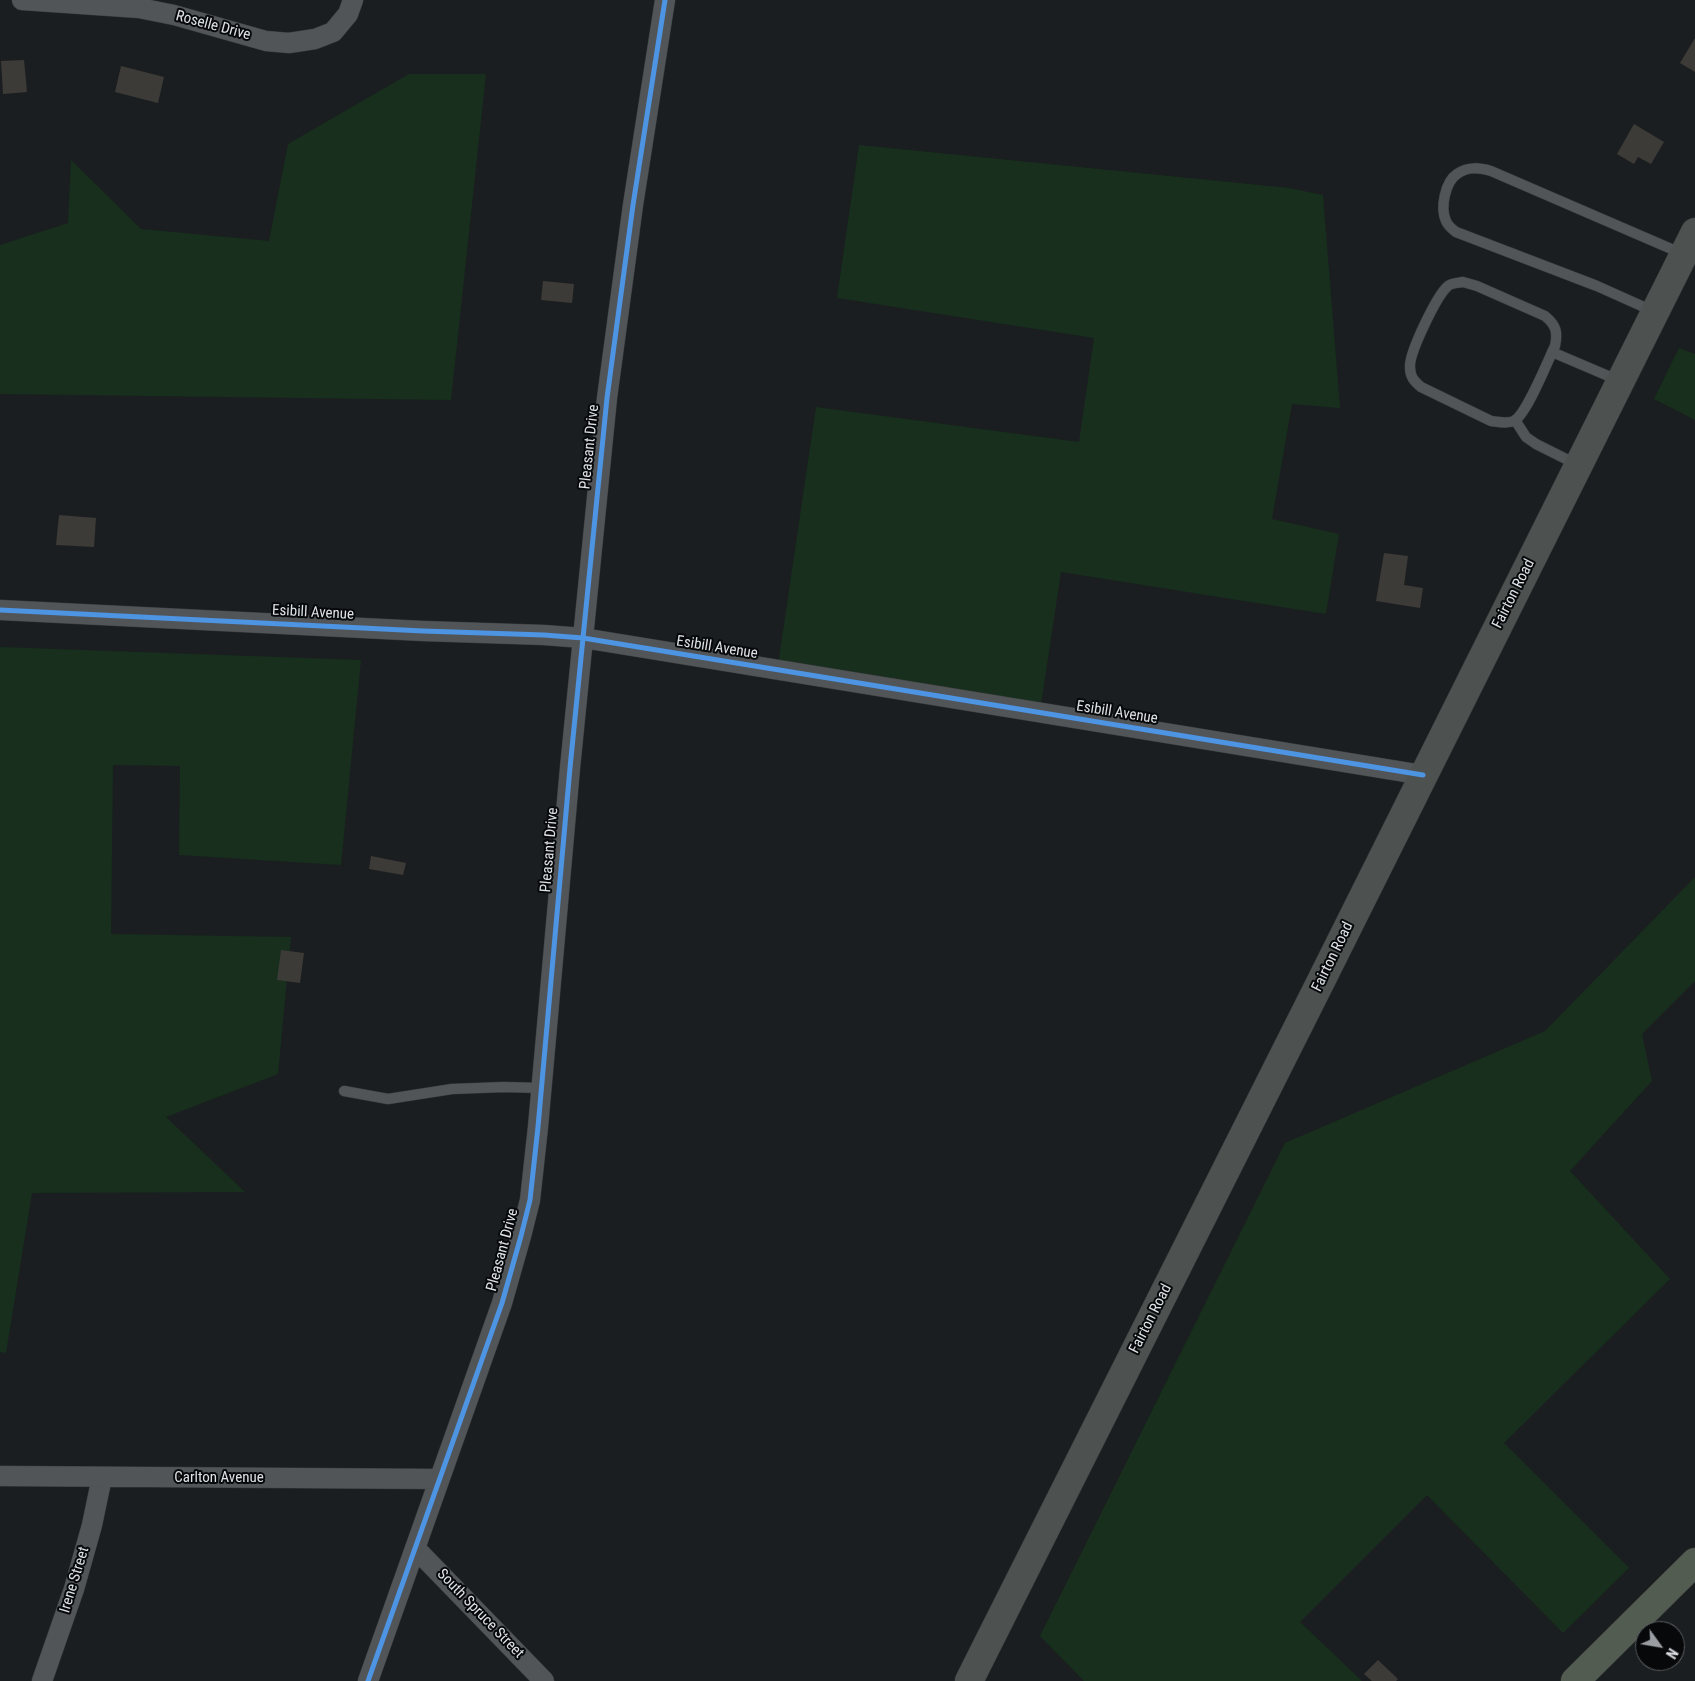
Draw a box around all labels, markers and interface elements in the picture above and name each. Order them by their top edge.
street label: Roselle Drive [174,7,252,45]
street label: Pleasant Drive [577,404,603,490]
street label: Fairton Road [1489,556,1539,632]
street label: Esibill Avenue [272,602,354,624]
street label: Esibill Avenue [675,633,759,663]
street label: Esibill Avenue [1075,698,1159,728]
street label: Pleasant Drive [537,807,563,893]
street label: Fairton Road [1308,919,1358,995]
street label: Pleasant Drive [483,1207,523,1293]
street label: Fairton Road [1126,1281,1176,1357]
street label: Carlton Avenue [174,1469,264,1487]
street label: Irene Street [56,1545,94,1615]
street label: South Spruce Street [433,1566,527,1662]
north arrow [1635,1621,1685,1671]
text: N [1663,1646,1681,1661]

